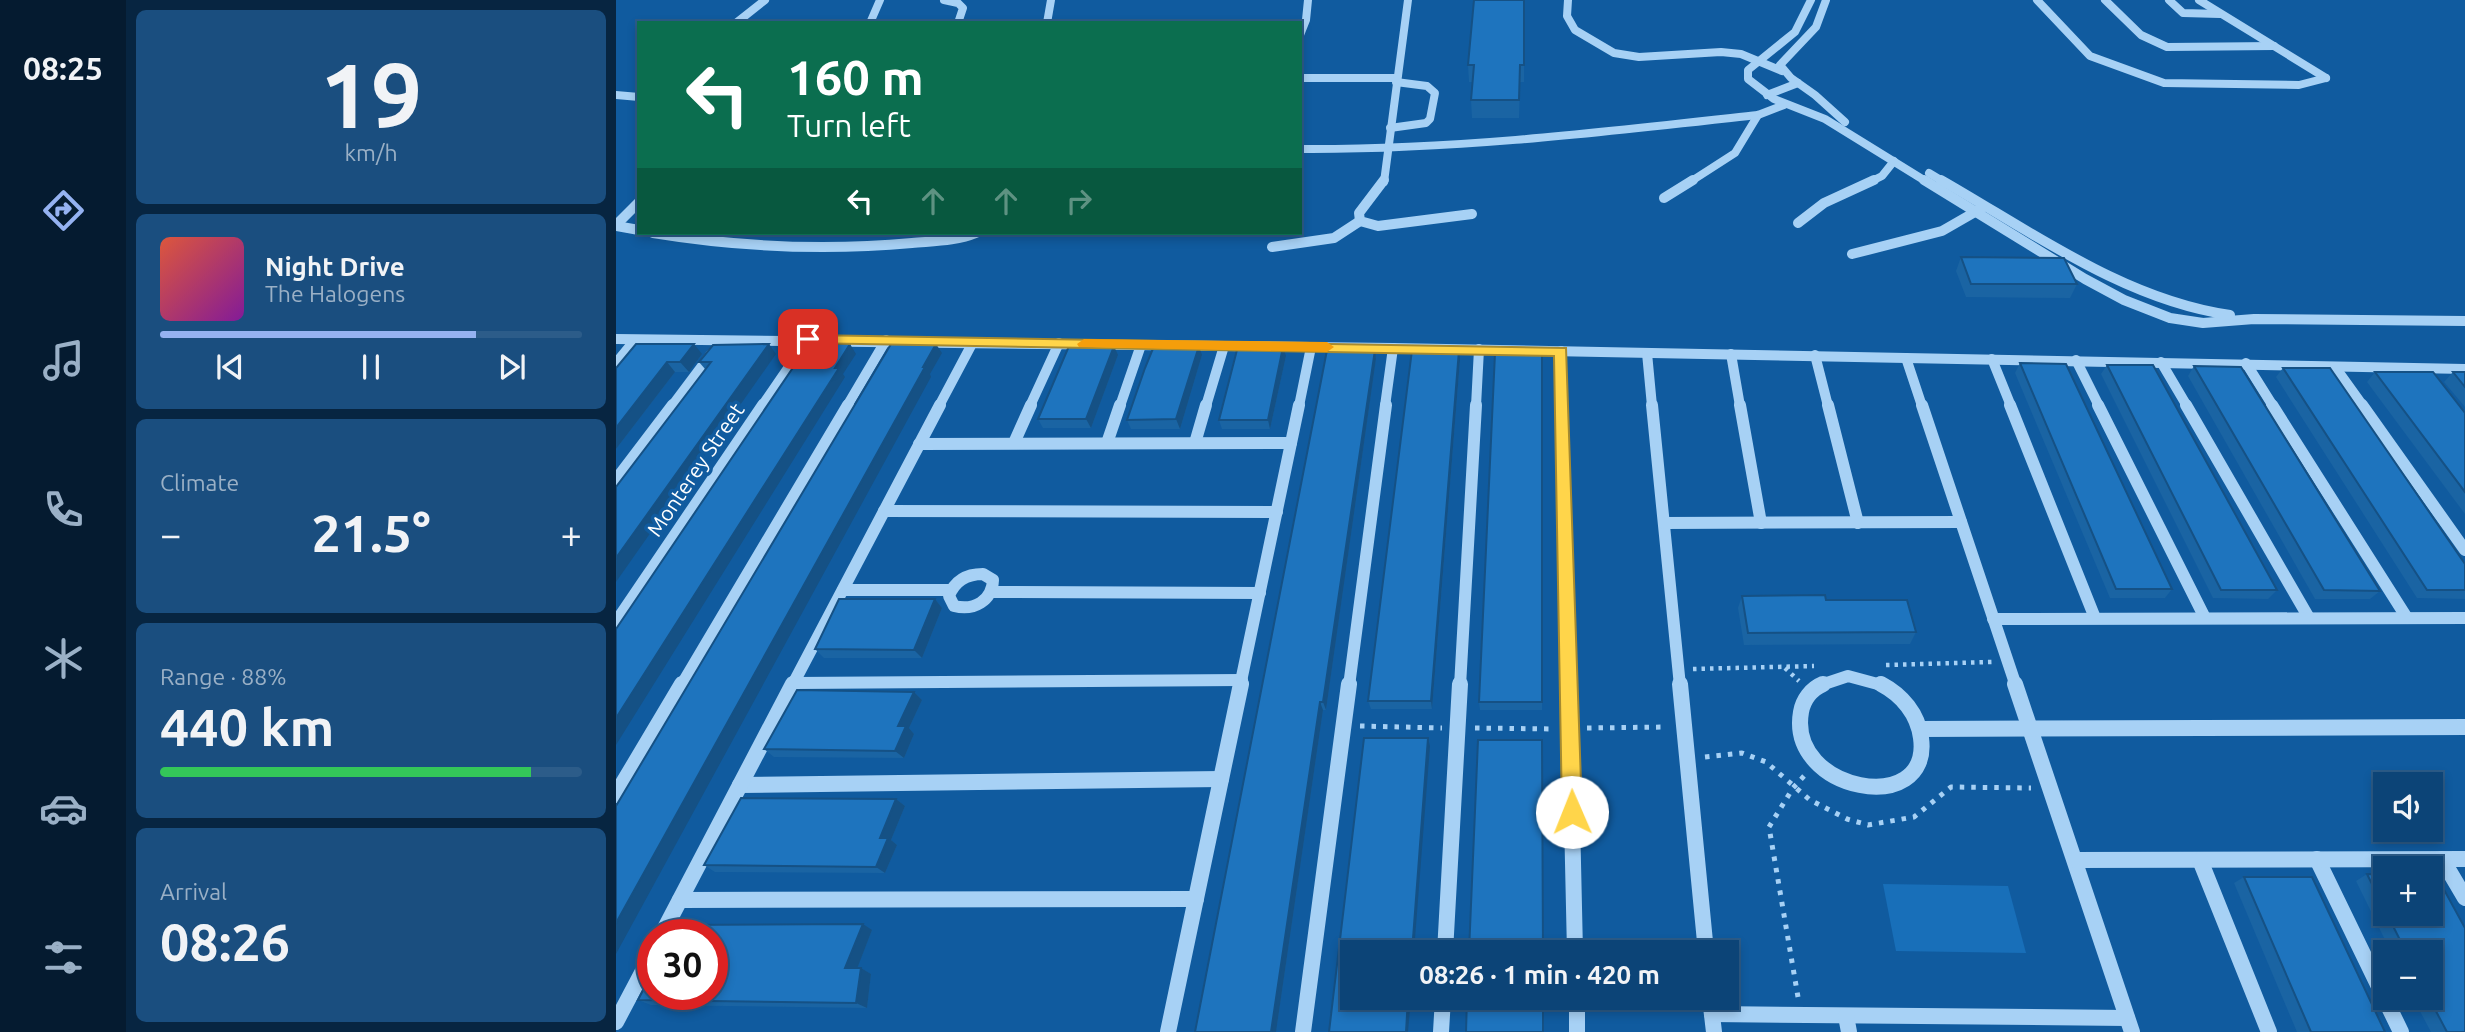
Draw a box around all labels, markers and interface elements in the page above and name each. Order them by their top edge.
text: 19 [320,43,422,145]
icon: left [672,49,763,140]
text: 160 m [787,49,924,104]
text: 08:25 [23,50,103,86]
text: Turn left [787,107,911,143]
text: km/h [344,140,398,165]
icon: left [841,182,879,220]
icon: ahead [914,182,952,220]
icon: ahead [987,182,1025,220]
icon: right [1060,182,1098,220]
icon: directions [39,186,88,235]
text: Night Drive [265,252,405,281]
text: The Halogens [265,281,405,306]
pin [778,309,838,369]
icon: arrive [789,320,827,358]
icon: music [39,336,88,385]
icon: previous [211,348,249,386]
icon: pause [352,348,390,386]
icon: next [493,348,531,386]
street label: Monterey Street [642,398,749,541]
text: Climate [160,470,239,495]
icon: phone [39,485,88,534]
text: 21.5° [311,504,431,562]
text: − [160,513,181,555]
text: + [561,513,582,555]
icon: climate [39,634,88,683]
text: Range · 88% [160,664,287,689]
text: 440 km [160,698,334,756]
map controls [2373,772,2443,1010]
button: sound [2373,772,2443,842]
position arrow [1535,775,1609,849]
icon: car [39,784,88,833]
button: + [2373,856,2443,926]
text: Arrival [160,879,227,904]
text: 08:26 [160,913,290,971]
speed limit sign: 30 [637,919,728,1010]
icon: filters [39,933,88,982]
button: − [2373,940,2443,1010]
text: 08:26 · 1 min · 420 m [1419,960,1660,989]

